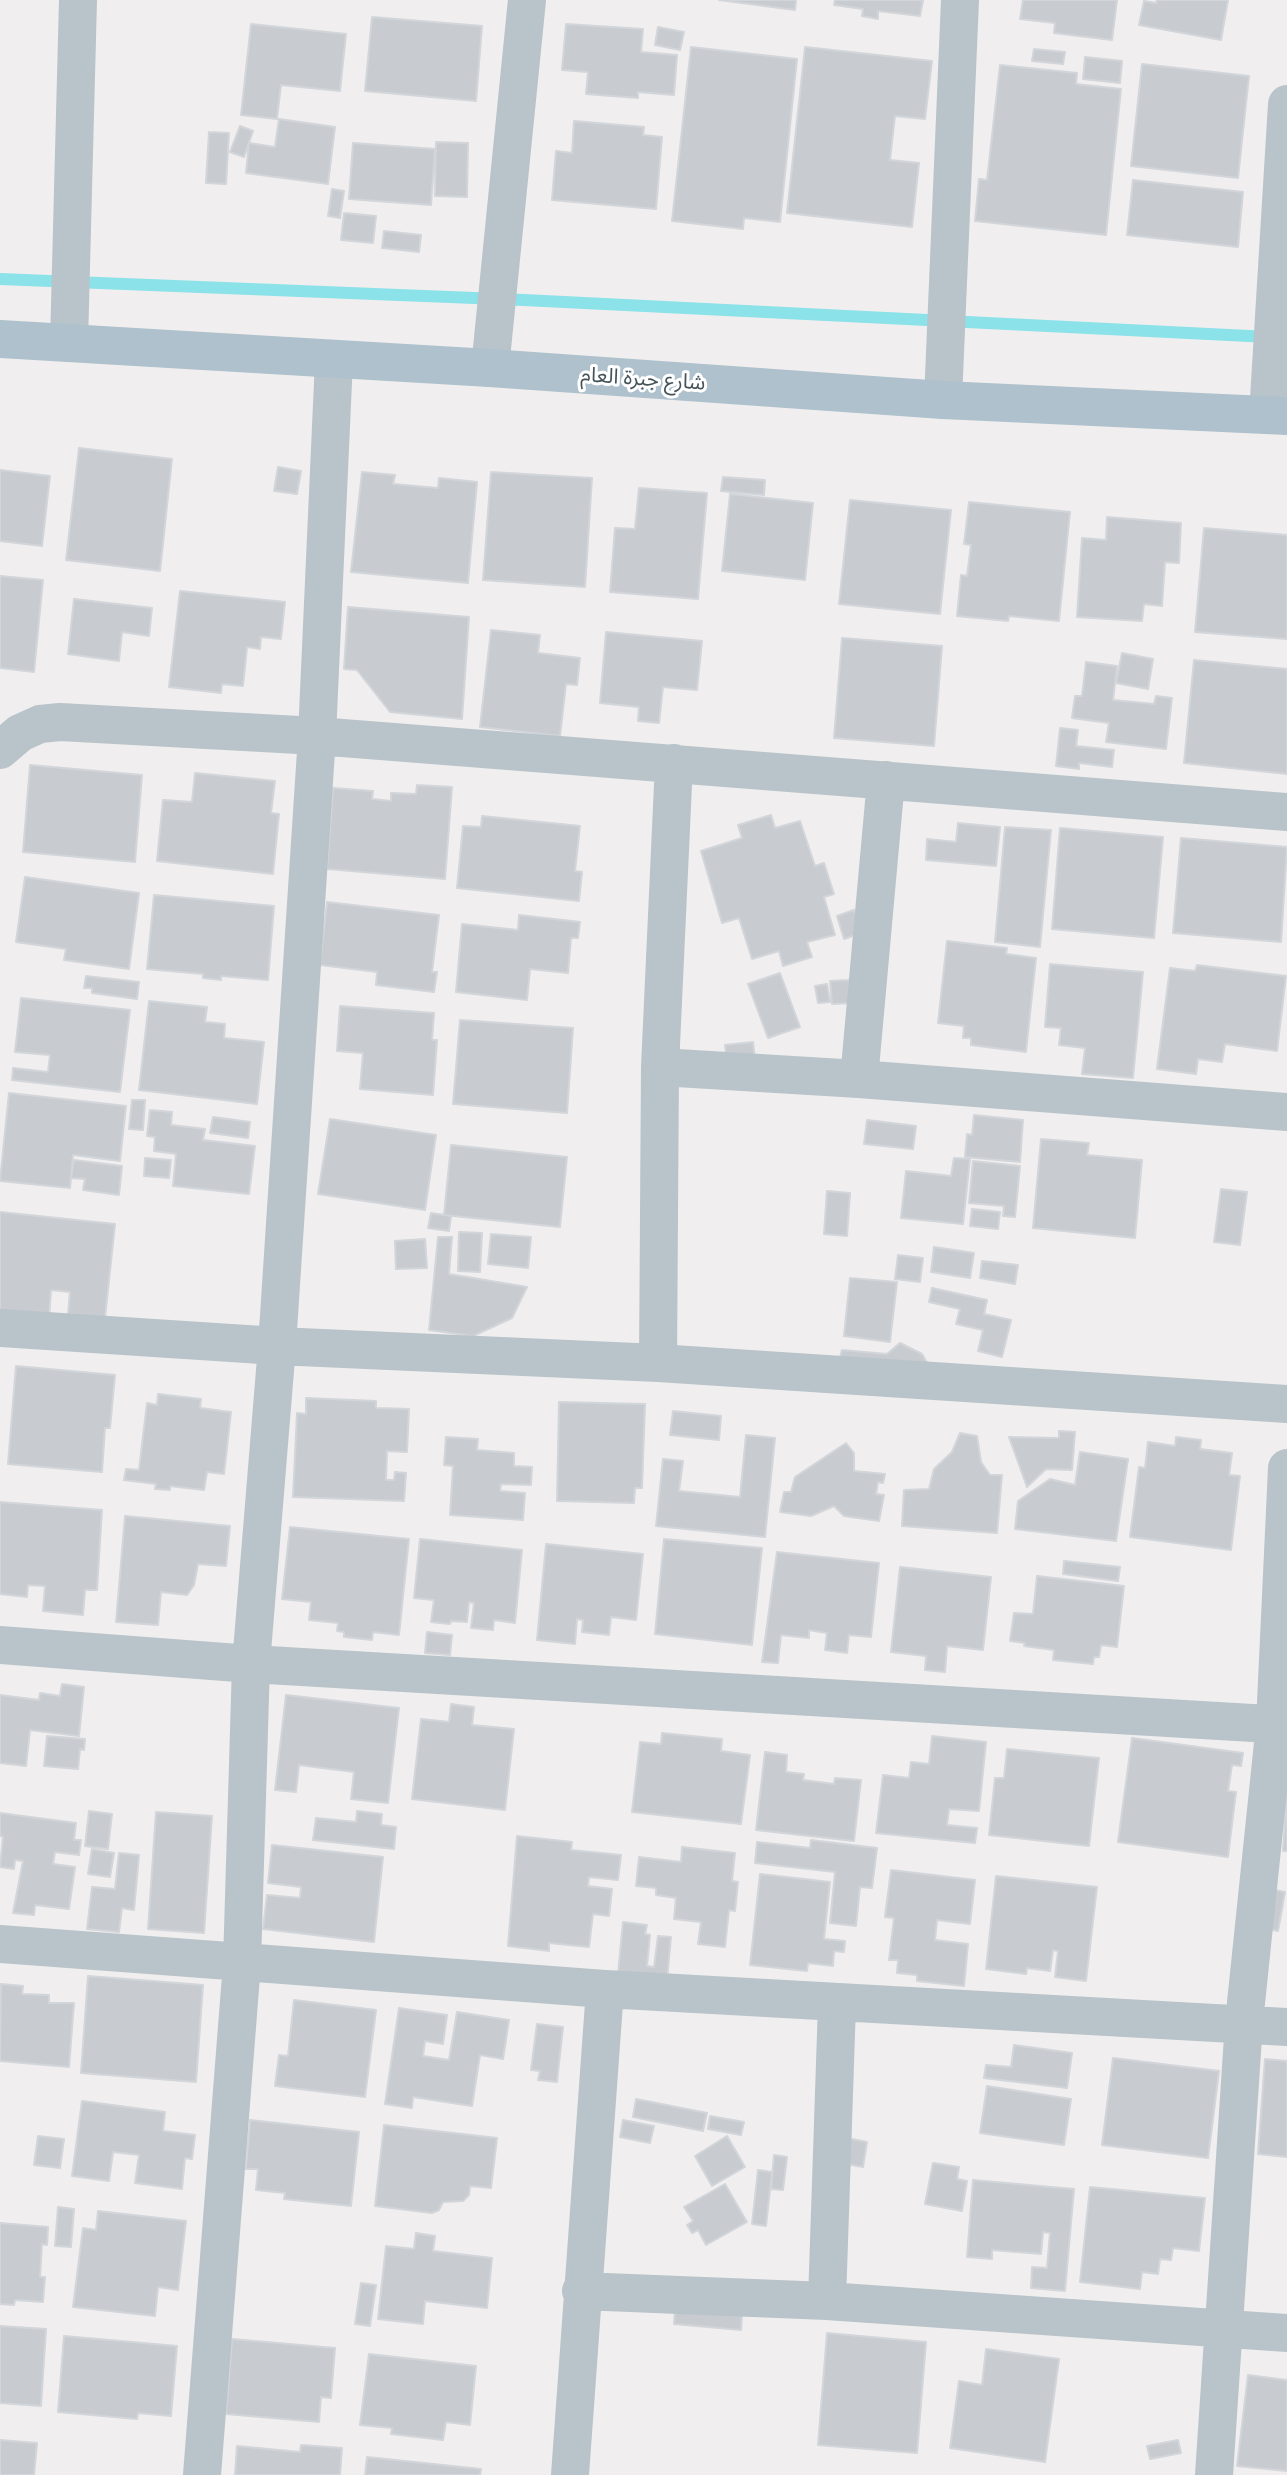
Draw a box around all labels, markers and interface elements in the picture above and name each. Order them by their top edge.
street label: شارع جبرة العام [580,362,706,396]

